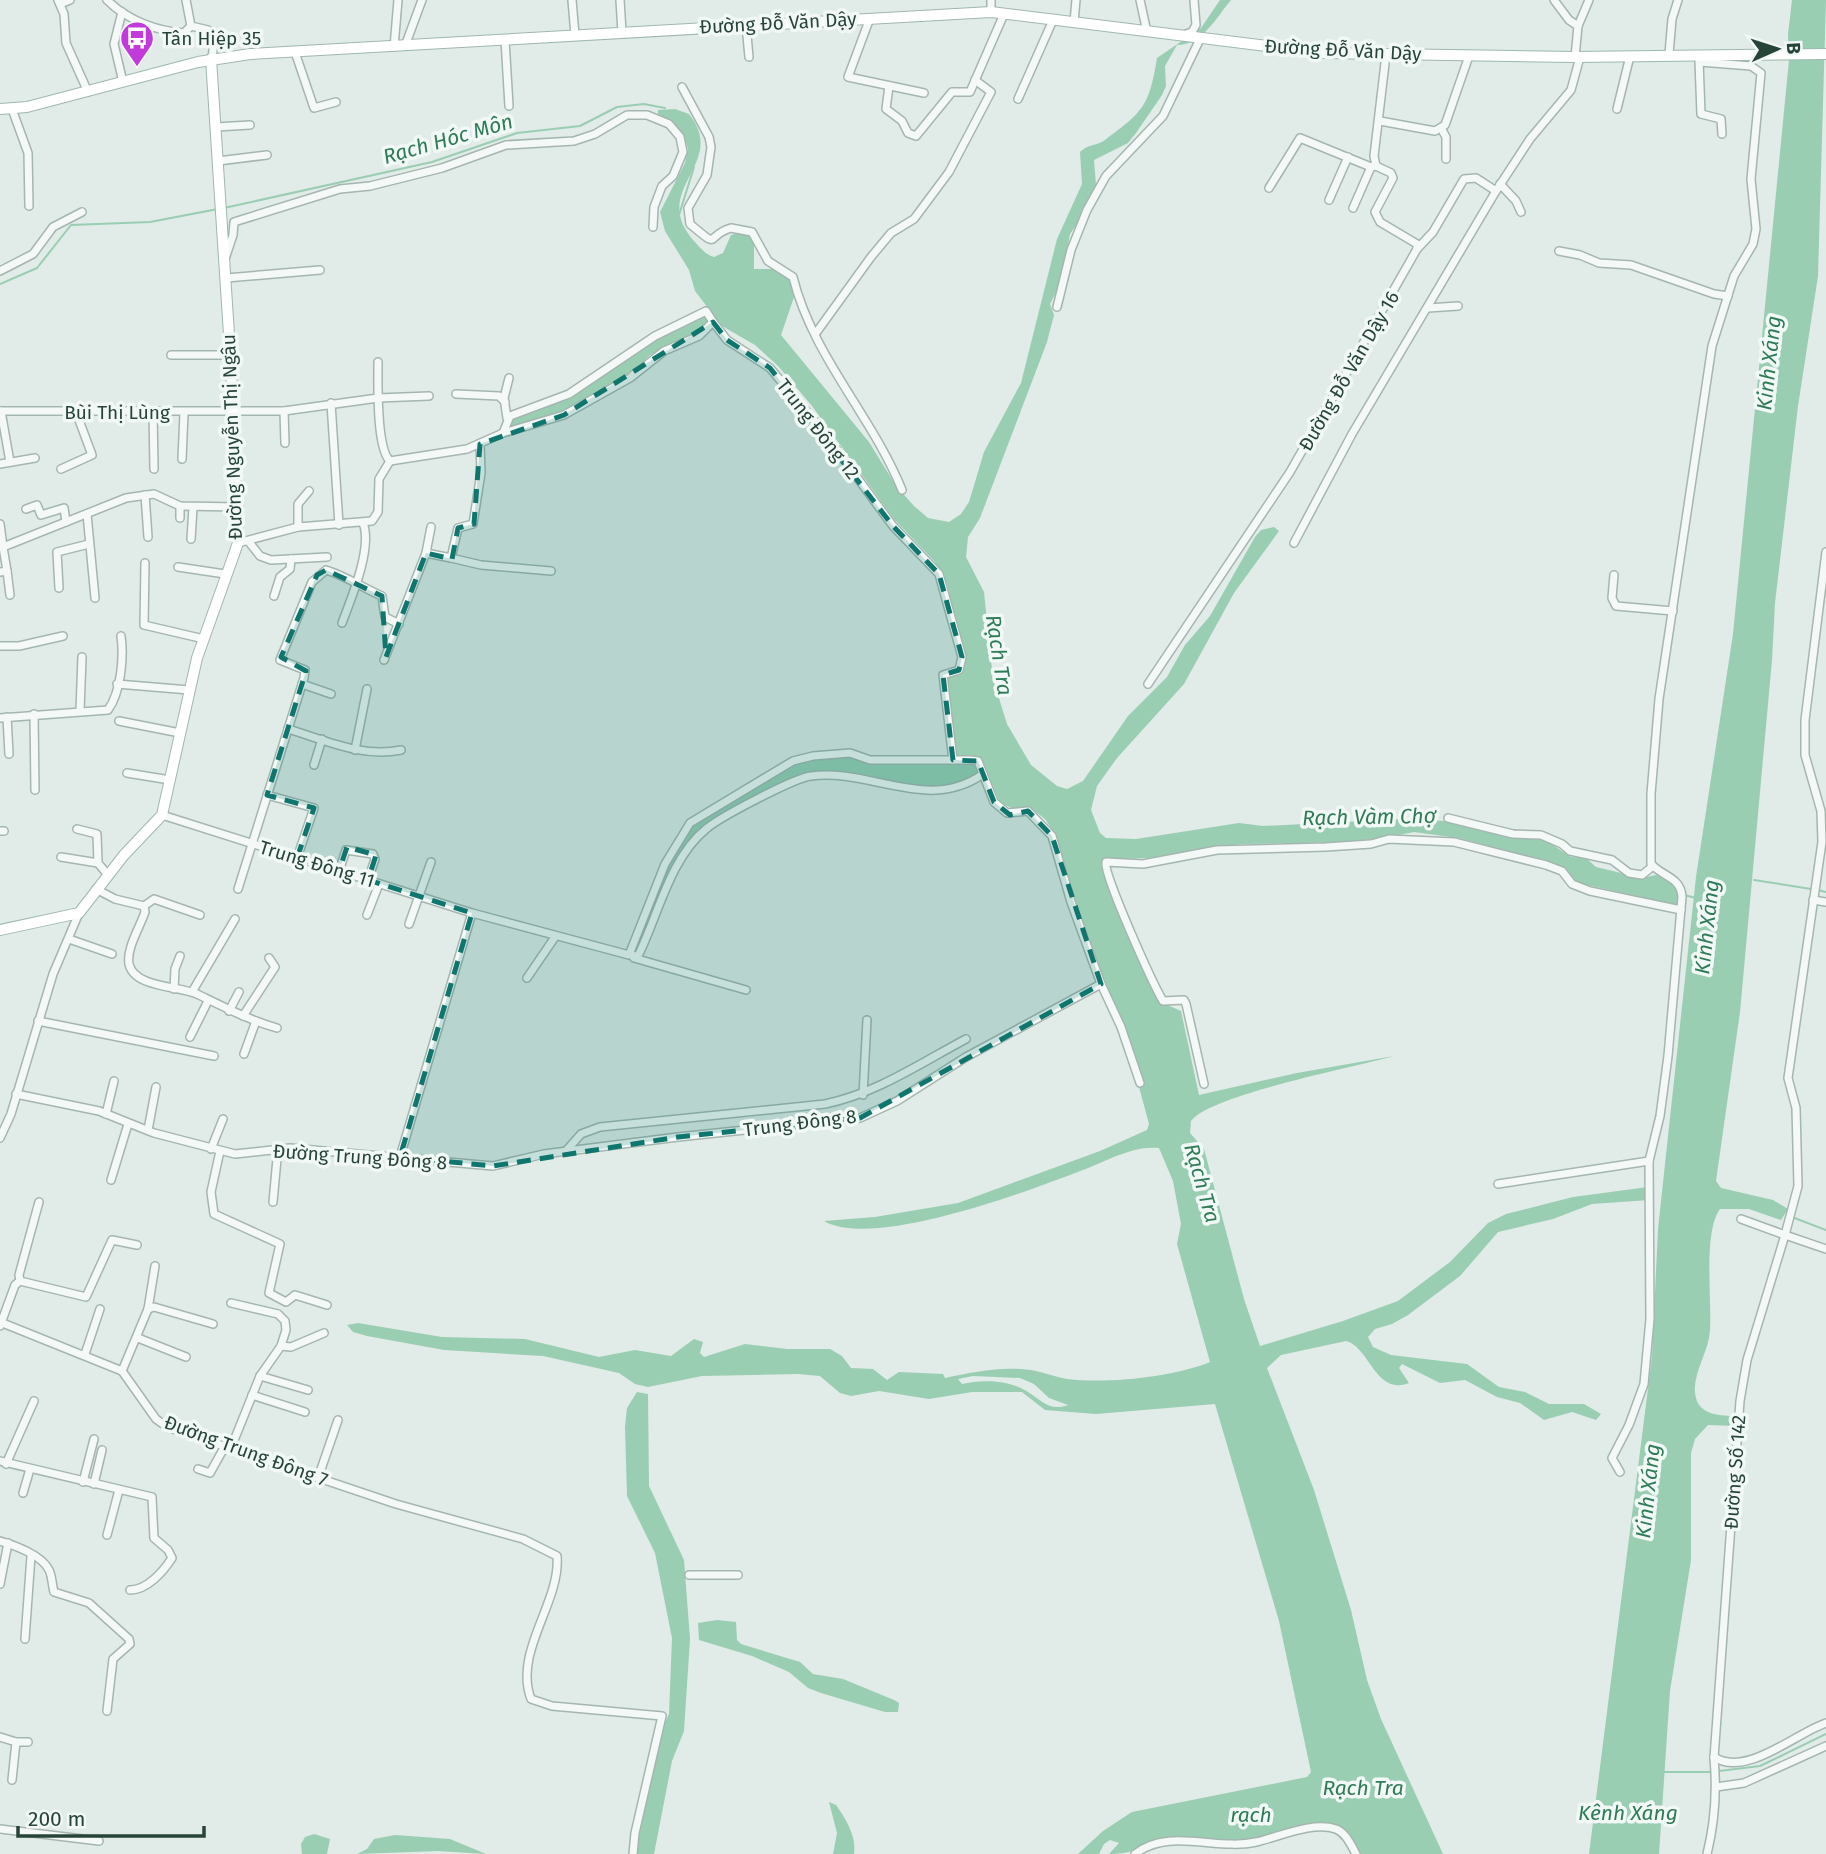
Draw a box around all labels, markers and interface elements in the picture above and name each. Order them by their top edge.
street label: Đường Đỗ Văn Dậy [699,7,858,39]
north arrow [1742,14,1812,84]
bus stop icon: Tân Hiệp 35 [118,19,156,68]
place label: Tân Hiệp 35 [162,27,261,50]
street label: Đường Đỗ Văn Dậy [1264,34,1423,66]
text: B [1782,42,1805,55]
water label: Rạch Hóc Môn [380,108,516,170]
street label: Đường Đỗ Văn Dậy 16 [1294,287,1404,455]
water label: Kinh Xáng [1751,314,1787,412]
street label: Đường Nguyễn Thị Ngâu [217,334,247,540]
street label: Trung Đông 12 [772,374,864,484]
street label: Bùi Thị Lùng [64,401,170,424]
water label: Rạch Tra [980,613,1018,697]
water label: Rạch Vàm Chợ [1302,803,1438,831]
street label: Trung Đông 11 [256,836,378,892]
water label: Kinh Xáng [1689,878,1725,976]
street label: Trung Đông 8 [742,1105,858,1141]
street label: Đường Trung Đông 8 [272,1139,448,1175]
water label: Rạch Tra [1178,1140,1226,1226]
street label: Đường Trung Đông 7 [161,1411,331,1491]
street label: Đường Số 142 [1720,1414,1750,1530]
water label: Kinh Xáng [1630,1442,1666,1540]
water label: Rạch Tra [1322,1775,1404,1801]
scale bar [18,1794,203,1838]
water label: Kênh Xáng [1578,1800,1678,1826]
water label: rạch [1230,1802,1272,1828]
text: 200 m [28,1806,85,1832]

